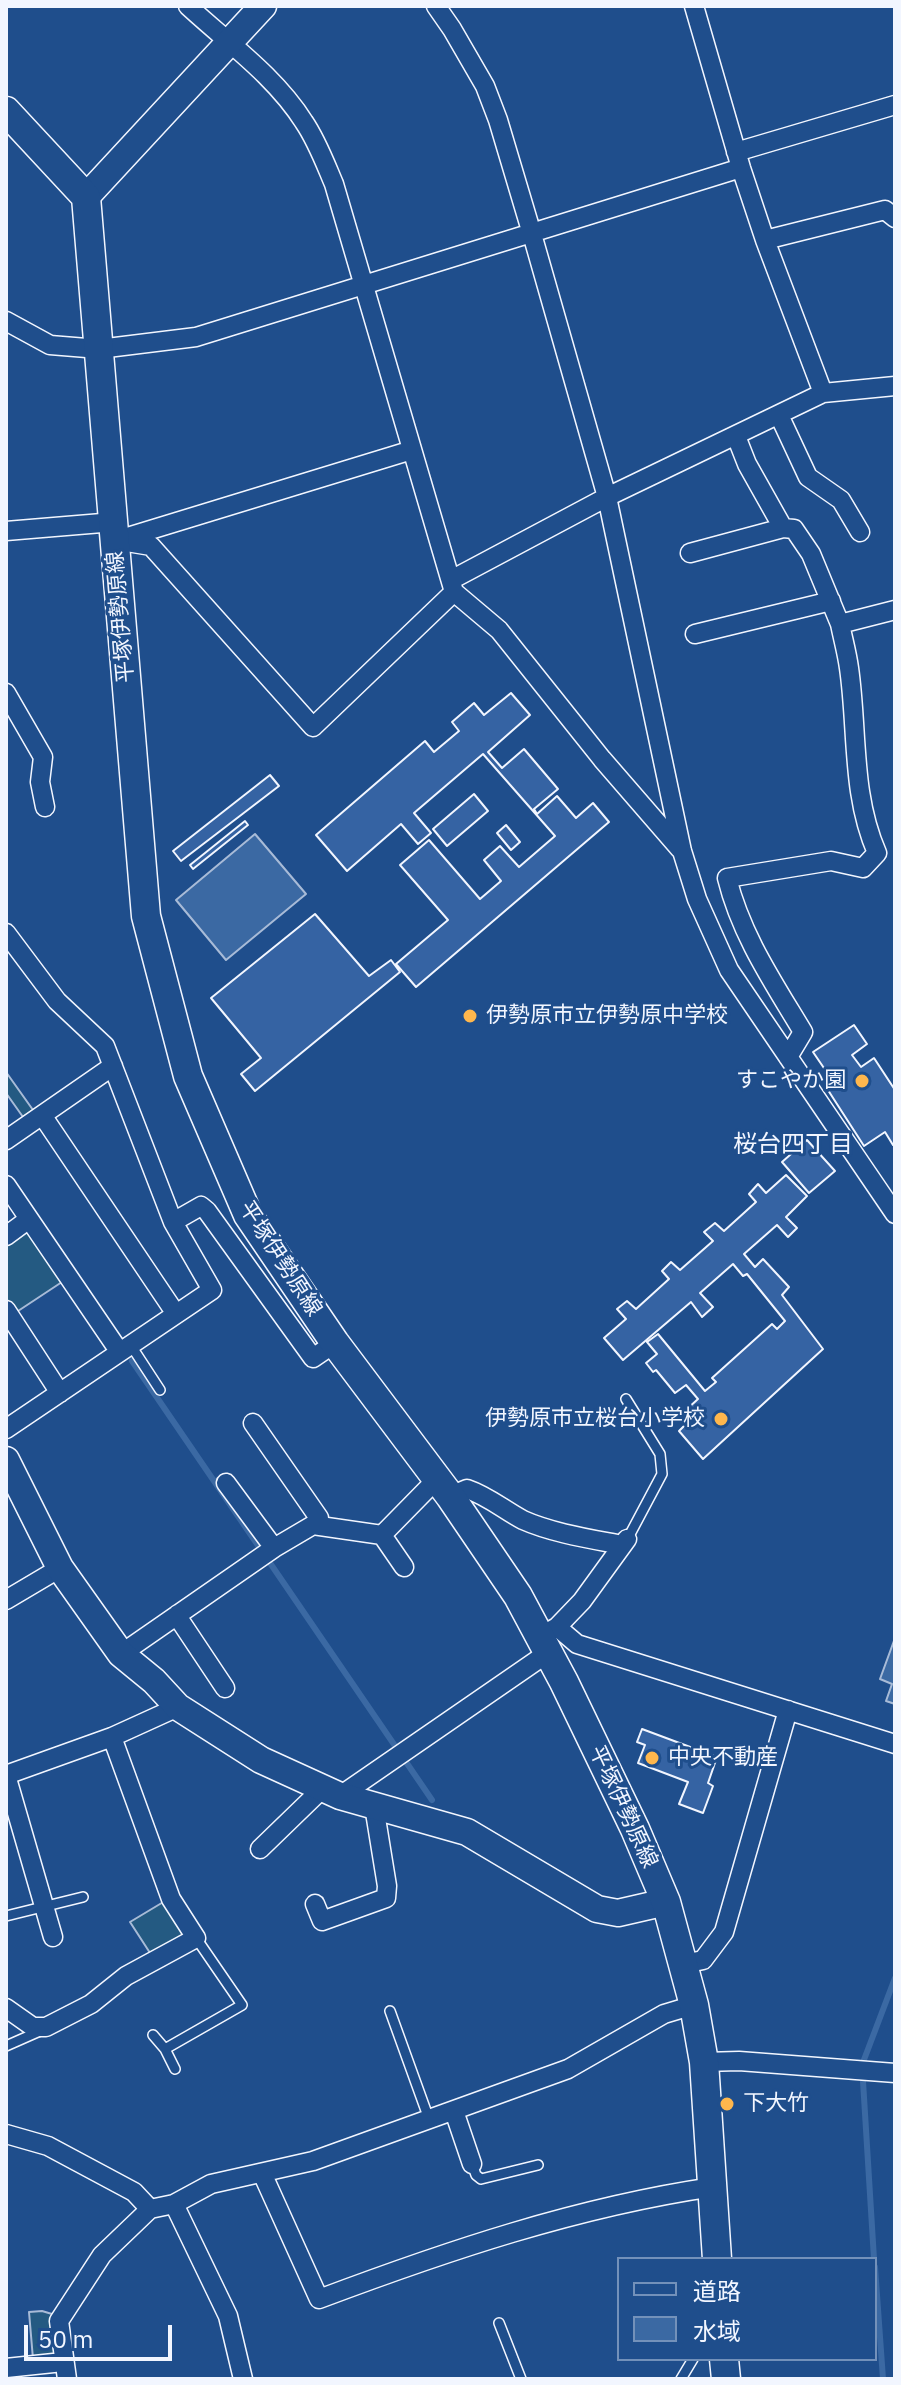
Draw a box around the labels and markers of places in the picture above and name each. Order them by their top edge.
place label: 伊勢原市立伊勢原中学校 [486,1003,728,1029]
marker: 伊勢原市立伊勢原中学校 [461,1007,479,1025]
place label: すこやか園 [736,1068,846,1094]
marker: すこやか園 [853,1072,871,1090]
place label: 伊勢原市立桜台小学校 [485,1406,705,1432]
marker: 伊勢原市立桜台小学校 [712,1410,730,1428]
place label: 中央不動産 [668,1745,778,1771]
marker: 中央不動産 [643,1749,661,1767]
place label: 下大竹 [743,2091,809,2117]
marker: 下大竹 [718,2095,736,2113]

